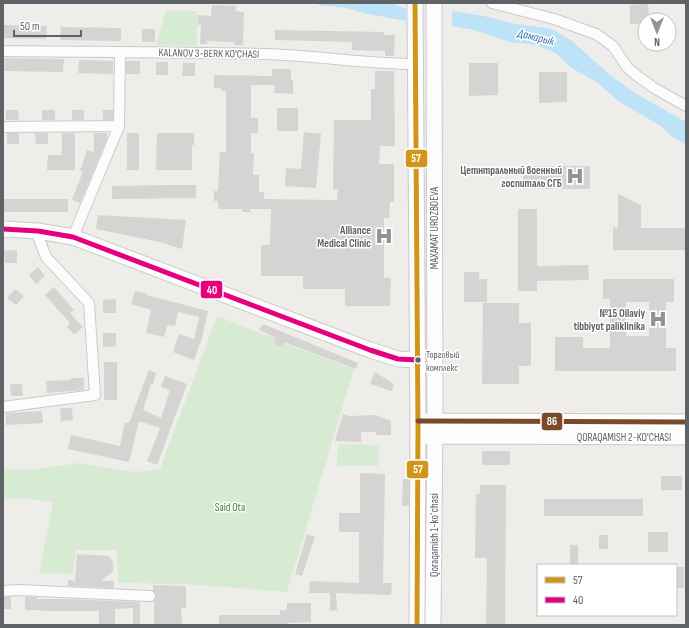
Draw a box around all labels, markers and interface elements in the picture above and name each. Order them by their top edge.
scale bar [14,12,81,38]
north arrow [637,12,677,52]
text: 50 m [20,19,40,34]
water label: Дамарык [515,25,556,49]
text: N [654,35,660,48]
street label: KALANOV 3-BERK KO'CHASI [159,46,259,61]
line badge: 57 [405,149,428,168]
text: 57 [411,152,421,165]
place label: Цетнтральный военный госпиталь СГБ [460,164,562,190]
hospital icon: Цетнтральный военный госпиталь СГБ [565,166,585,186]
street label: MAXAMAT UROZBOEVA [428,187,441,269]
place label: Alliance Medical Clinic [317,224,371,250]
hospital icon: Alliance Medical Clinic [374,226,394,246]
line badge: 40 [200,280,223,299]
text: 40 [207,284,217,297]
place label: №15 Oilaviy tibbiyot paliklinika [573,307,646,333]
hospital icon: №15 Oilaviy tibbiyot paliklinika [648,309,668,329]
place label: Торговый комплекс [426,349,460,374]
marker: Торговый комплекс [413,355,423,365]
line badge: 86 [541,412,563,431]
text: 86 [547,415,557,428]
street label: QORAQAMISH 2-KO'CHASI [577,431,671,444]
line badge: 57 [406,460,429,479]
text: 57 [413,463,423,476]
street label: Qoraqamish 1-koʻchasi [428,493,441,577]
park label: Said Ota [215,501,245,514]
legend [537,564,677,616]
text: 57 [573,573,583,588]
text: 40 [573,593,583,608]

